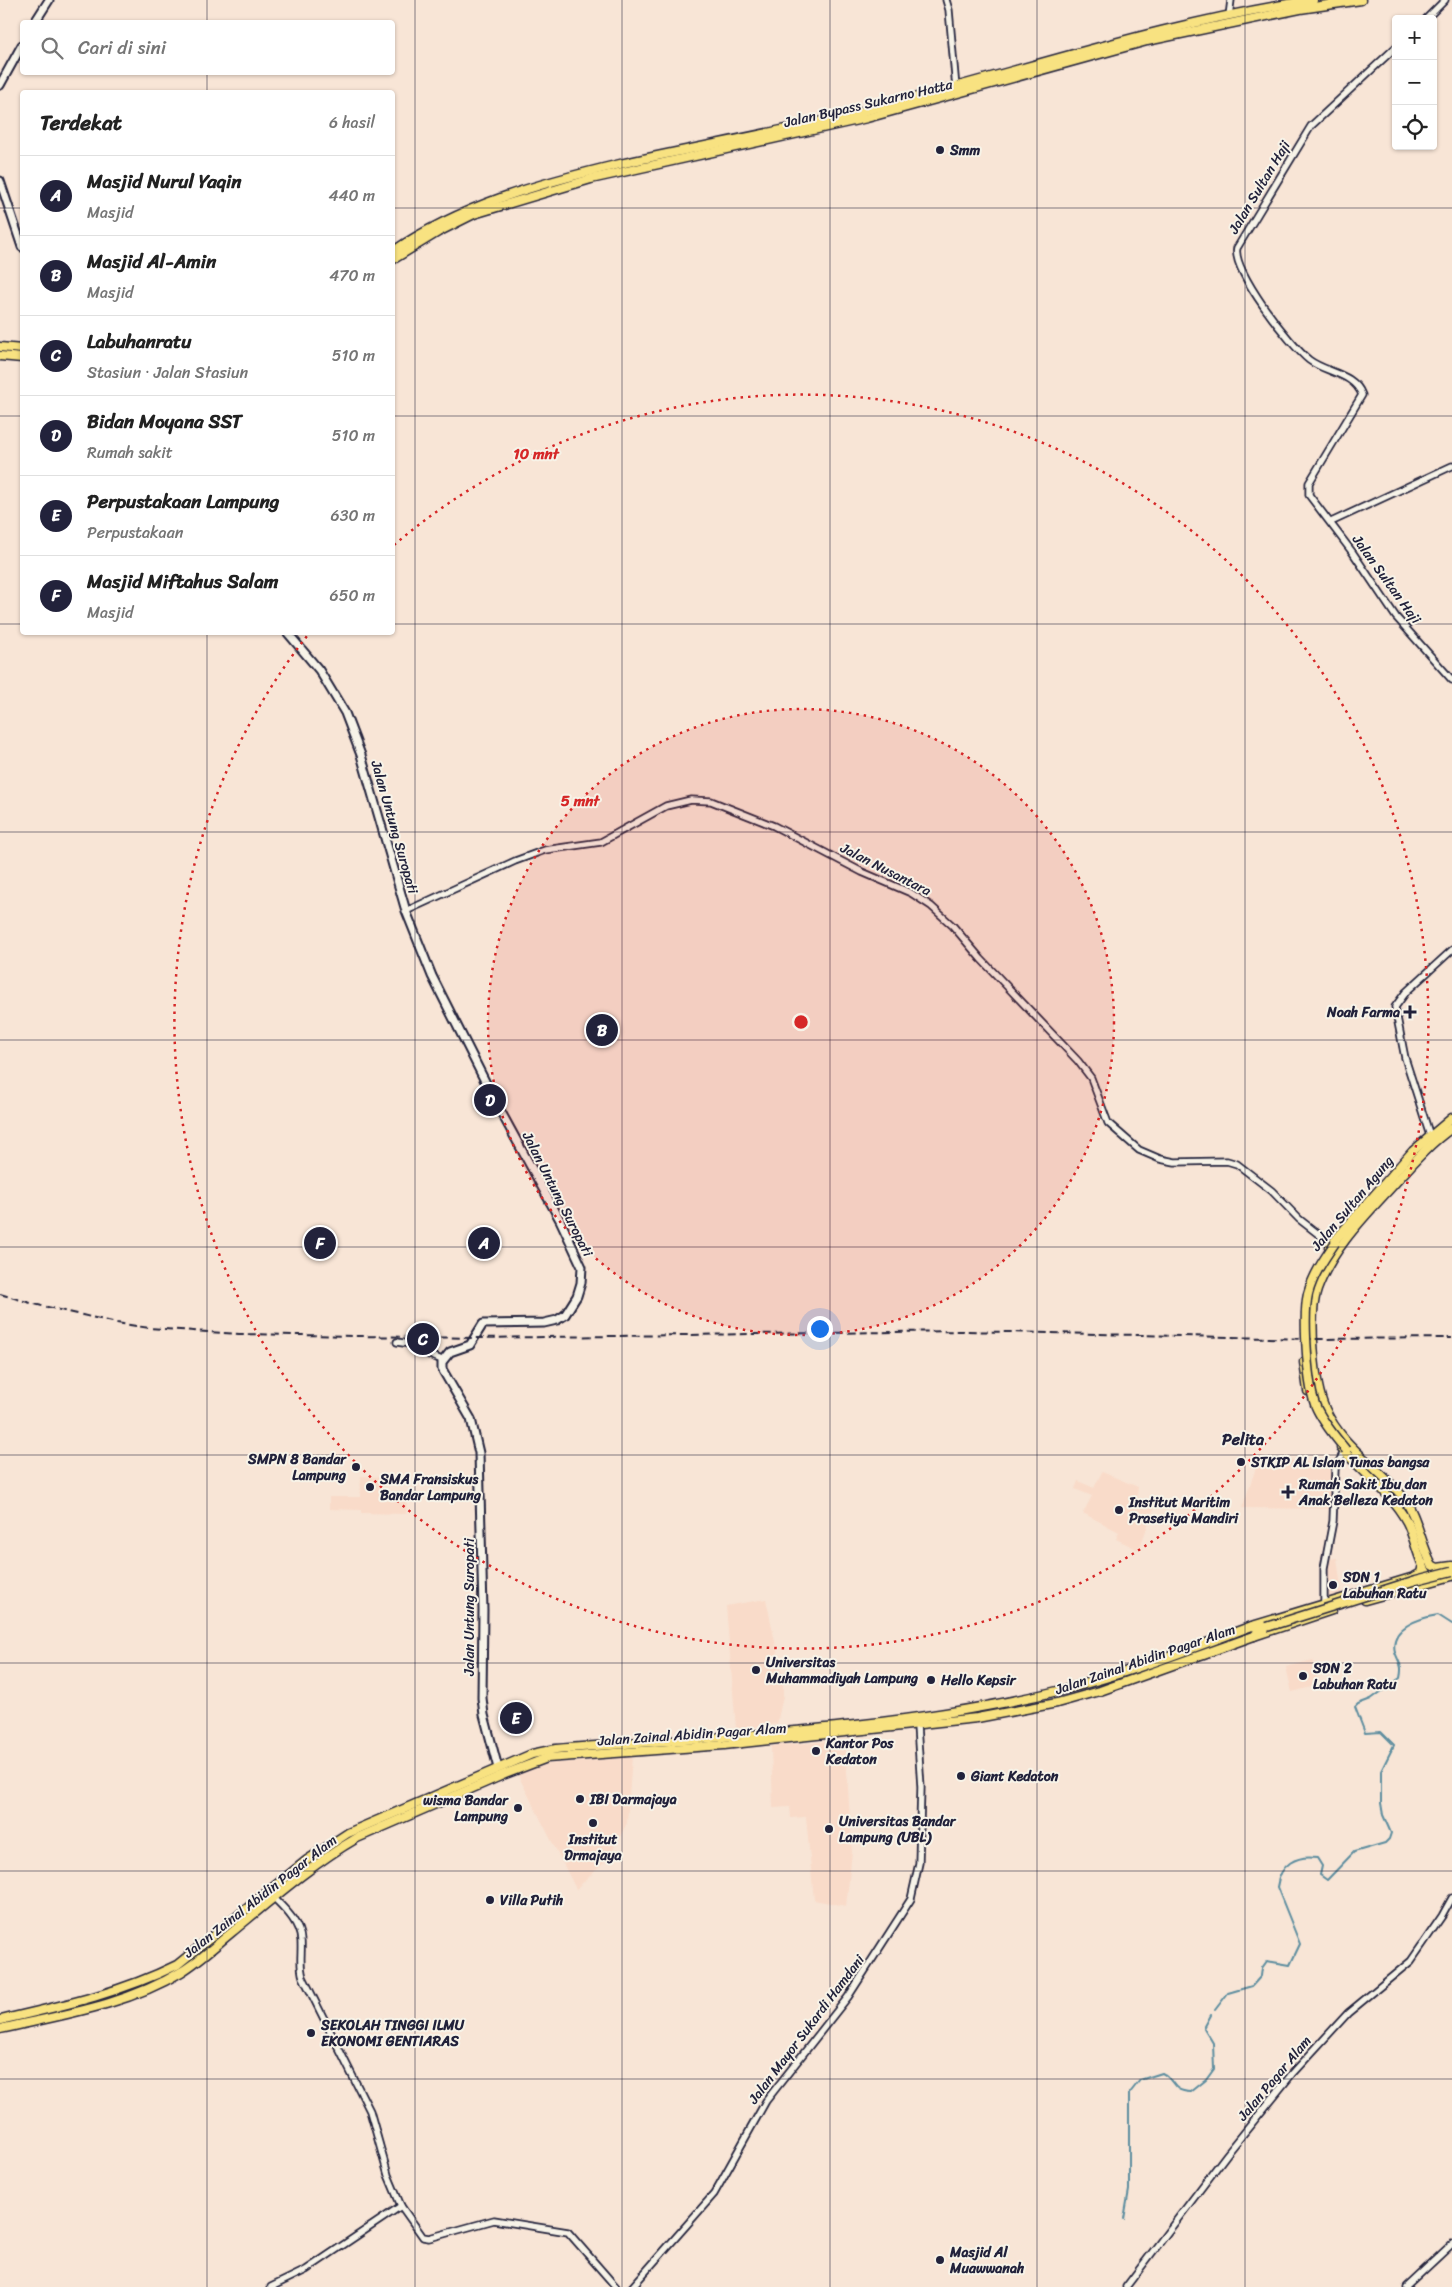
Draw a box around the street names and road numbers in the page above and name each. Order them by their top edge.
street label: Jalan Bypass Sukarno Hatta [780,72,956,135]
street label: Jalan Sultan Haji [1221,135,1298,240]
street label: Jalan Sultan Haji [1345,529,1428,630]
street label: Jalan Untung Suropati [363,757,426,898]
street label: Jalan Nusantara [835,835,936,903]
street label: Jalan Untung Suropati [515,1126,600,1262]
street label: Jalan Sultan Agung [1304,1150,1400,1258]
street label: Jalan Untung Suropati [457,1537,482,1677]
street label: Jalan Zainal Abidin Pagar Alam [1051,1617,1239,1702]
street label: Jalan Zainal Abidin Pagar Alam [596,1715,788,1754]
street label: Jalan Zainal Abidin Pagar Alam [177,1828,343,1965]
street label: Jalan Mayor Sukardi Hamdani [741,1948,872,2110]
street label: Jalan Pagar Alam [1230,2030,1318,2128]

